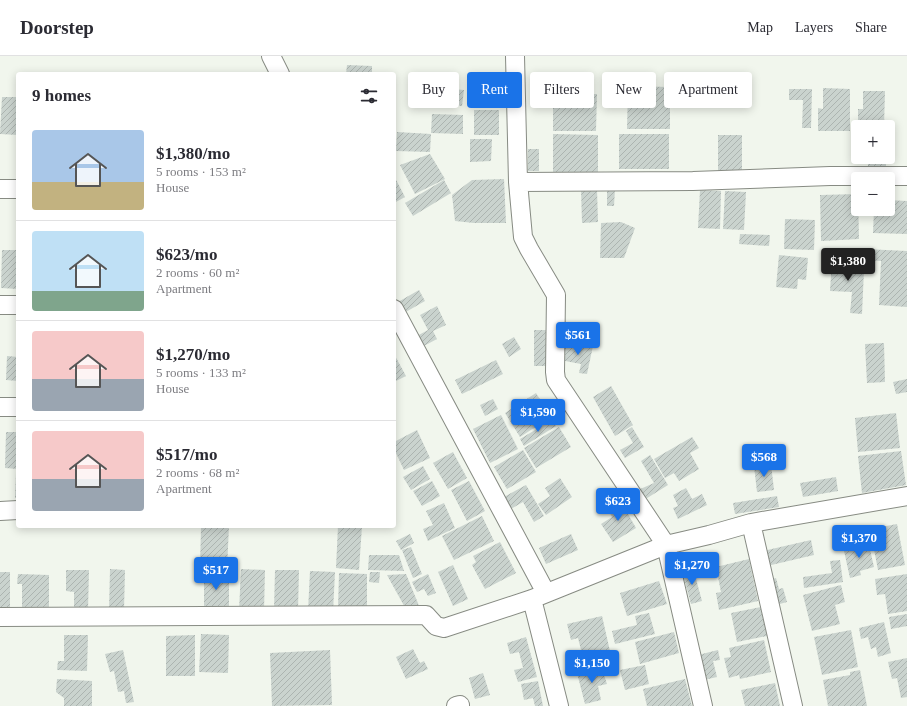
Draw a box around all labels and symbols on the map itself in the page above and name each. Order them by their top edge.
pin: $1,380 [815,248,881,282]
pin: $561 [554,322,602,356]
pin: $1,590 [505,399,571,433]
pin: $568 [740,444,788,478]
pin: $623 [594,488,642,522]
pin: $1,370 [826,525,892,559]
pin: $1,270 [659,552,725,586]
pin: $517 [192,557,240,591]
pin: $1,150 [559,650,625,684]

